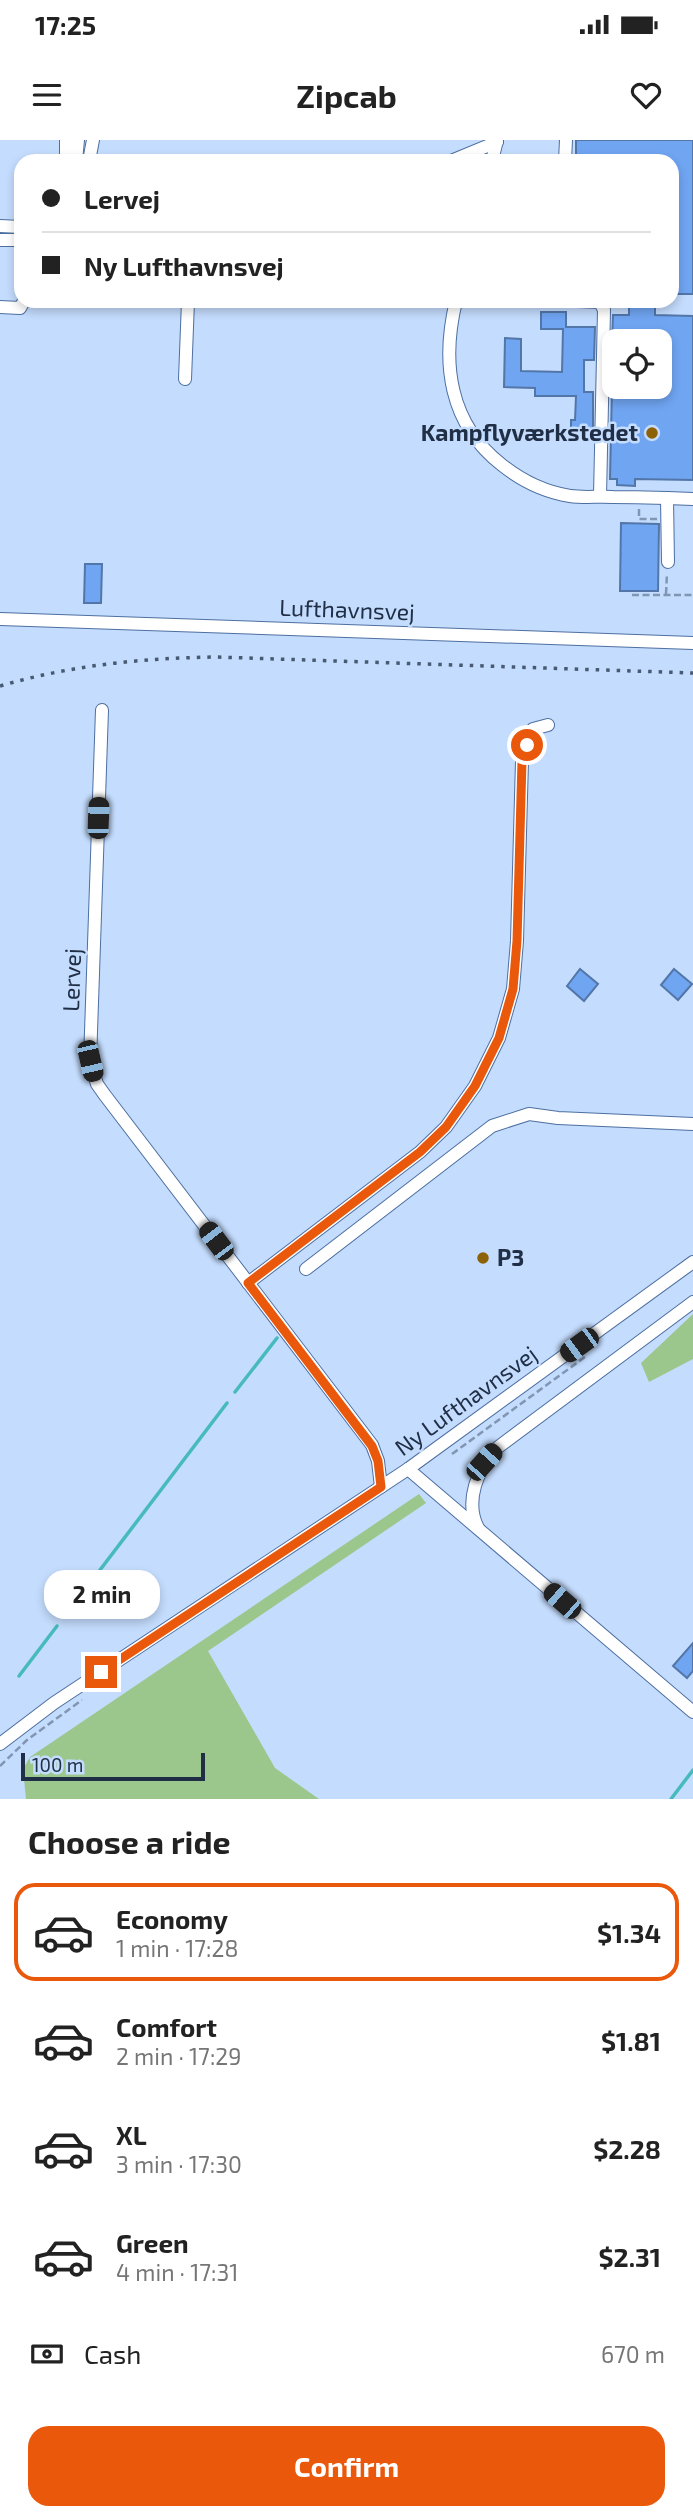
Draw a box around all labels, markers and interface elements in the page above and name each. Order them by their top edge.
text: 17:25 [35,9,96,40]
icon: menu [28,76,66,114]
text: Zipcab [296,76,397,114]
icon: heart [627,76,665,114]
text: Lervej [84,183,160,214]
text: Ny Lufthavnsvej [84,250,284,281]
map controls [602,329,672,399]
button: locate [602,329,672,399]
place label: Kampflyværkstedet [421,418,638,446]
marker: Kampflyværkstedet [644,425,660,441]
street label: Lufthavnsvej [279,593,415,625]
route start [511,729,543,761]
car [87,797,110,839]
street label: Lervej [56,948,86,1012]
car [76,1038,105,1084]
car [195,1218,238,1264]
place label: P3 [497,1243,524,1271]
marker: P3 [475,1250,491,1266]
car [556,1324,603,1366]
street label: Ny Lufthavnsvej [389,1339,542,1461]
car [463,1439,506,1485]
callout: 2 min [43,1570,159,1620]
car [540,1579,585,1623]
text: 2 min [73,1580,131,1608]
route end [85,1656,117,1688]
scale bar [21,1750,205,1782]
text: 100 m [32,1753,83,1776]
text: Choose a ride [28,1822,231,1860]
icon: car [32,1901,95,1964]
text: Economy [116,1903,228,1934]
text: $1.34 [597,1917,661,1948]
text: 1 min · 17:28 [116,1934,238,1962]
icon: car [32,2009,95,2072]
text: Comfort [116,2011,217,2042]
text: $1.81 [601,2025,661,2056]
text: 2 min · 17:29 [116,2042,241,2070]
icon: car [32,2117,95,2180]
text: XL [116,2119,147,2150]
text: $2.28 [593,2133,661,2164]
text: 3 min · 17:30 [116,2150,242,2178]
icon: car [32,2225,95,2288]
text: Green [116,2227,189,2258]
text: $2.31 [598,2241,661,2272]
text: 4 min · 17:31 [116,2258,238,2286]
icon: cash [28,2335,66,2373]
text: Cash [84,2338,141,2369]
text: 670 m [601,2340,665,2368]
button: Confirm [28,2426,665,2506]

